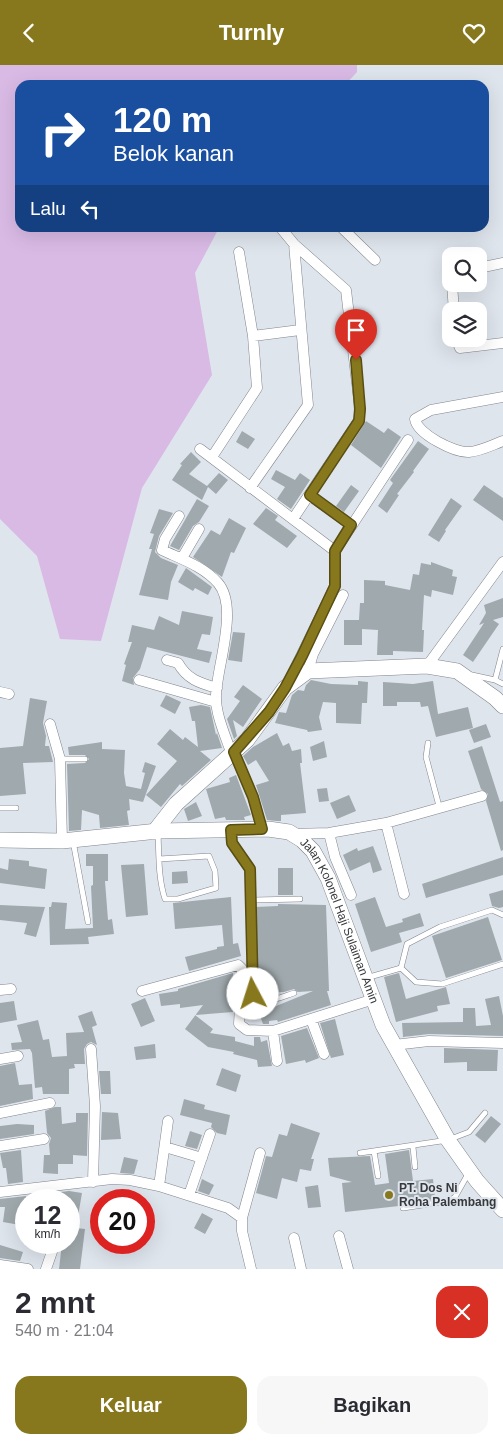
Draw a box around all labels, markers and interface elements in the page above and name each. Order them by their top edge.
icon: back [15,19,43,47]
icon: heart [460,19,488,47]
text: Turnly [219,20,284,45]
icon: right [30,100,95,165]
text: 120 m [113,100,212,139]
text: Belok kanan [113,141,234,166]
icon: left [76,195,104,223]
text: Lalu [30,198,66,219]
map controls [442,247,487,347]
button: search [442,247,487,292]
button: layers [442,302,487,347]
pin [335,309,377,360]
icon: arrive [342,316,370,344]
street label: Jalan Kolonel Haji Sulaiman Amin [297,835,381,1005]
position arrow [226,967,278,1019]
place label: PT. Dos Ni Roha Palembang [399,1181,496,1209]
speed limit sign: 20 [90,1189,155,1254]
marker: PT. Dos Ni Roha Palembang [383,1189,395,1201]
text: 12 [34,1201,61,1229]
text: km/h [34,1227,61,1241]
text: 2 mnt [15,1286,95,1319]
button: close [436,1286,488,1338]
text: 540 m · 21:04 [15,1322,114,1339]
button: Keluar [15,1376,247,1434]
button: Bagikan [257,1376,488,1434]

